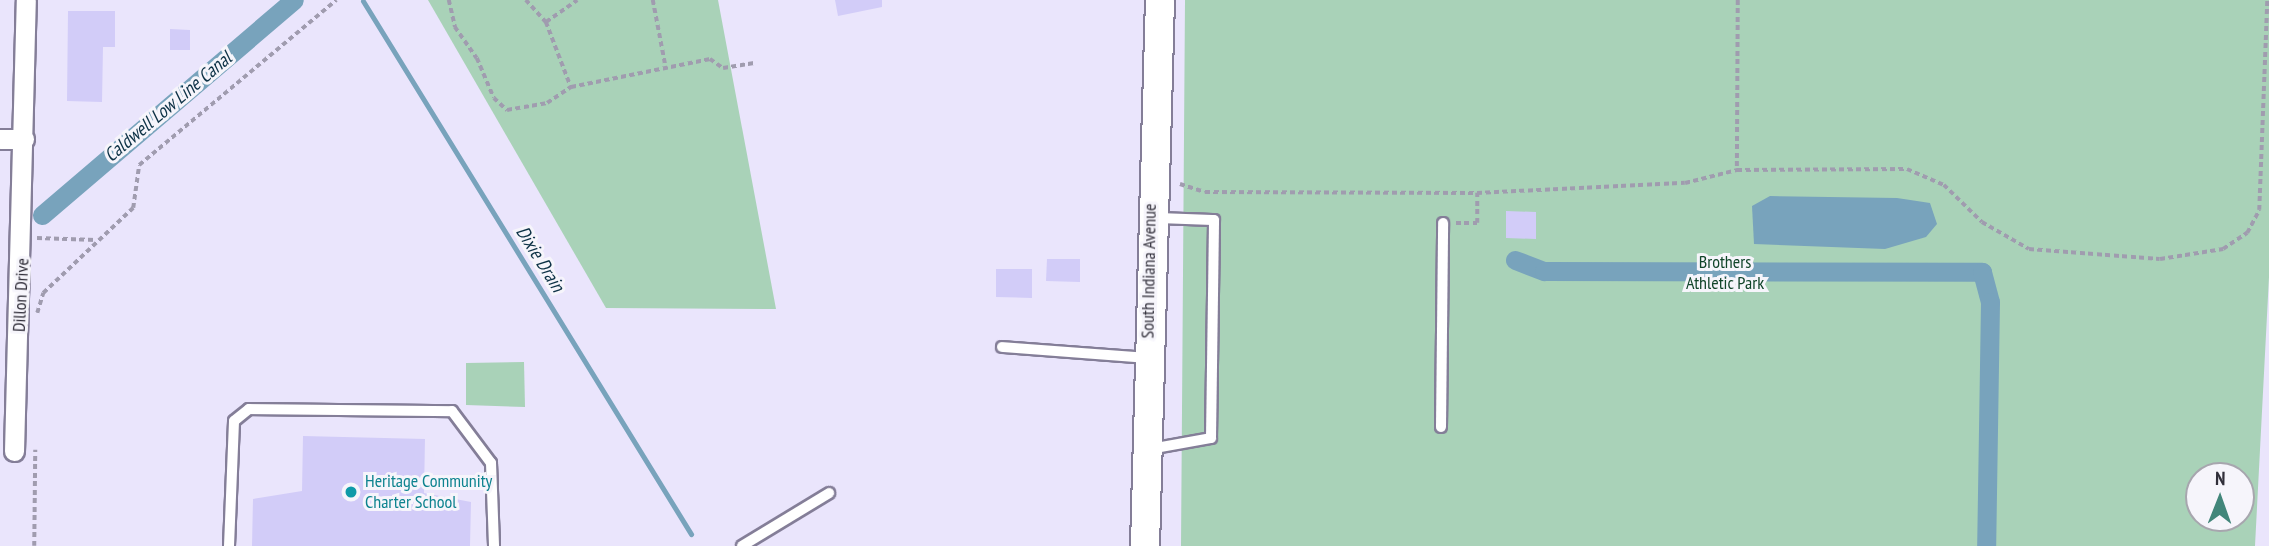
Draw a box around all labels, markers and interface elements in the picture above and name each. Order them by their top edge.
water label: Caldwell Low Line Canal [100,47,236,167]
street label: South Indiana Avenue [1137,203,1161,339]
water label: Dixie Drain [511,222,569,296]
park label: Brothers Athletic Park [1686,252,1764,294]
street label: Dillon Drive [8,258,34,332]
north arrow [2185,462,2255,532]
text: N [2215,466,2226,490]
place label: Heritage Community Charter School [365,471,492,514]
marker: Heritage Community Charter School [343,484,359,500]

